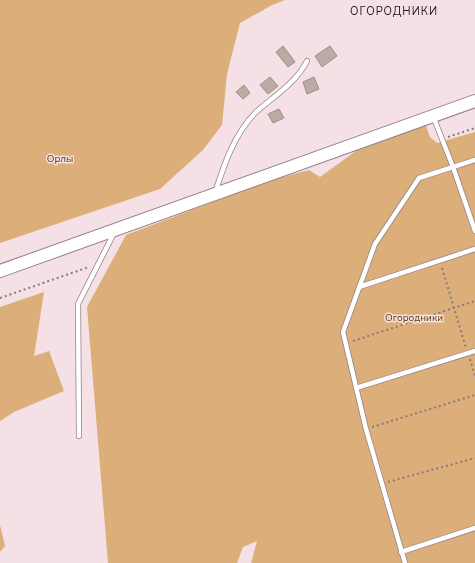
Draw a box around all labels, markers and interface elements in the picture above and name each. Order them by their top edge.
district label: ОГОРОДНИКИ [350,4,438,19]
park label: Орлы [47,152,73,166]
park label: Огородники [385,311,443,325]

